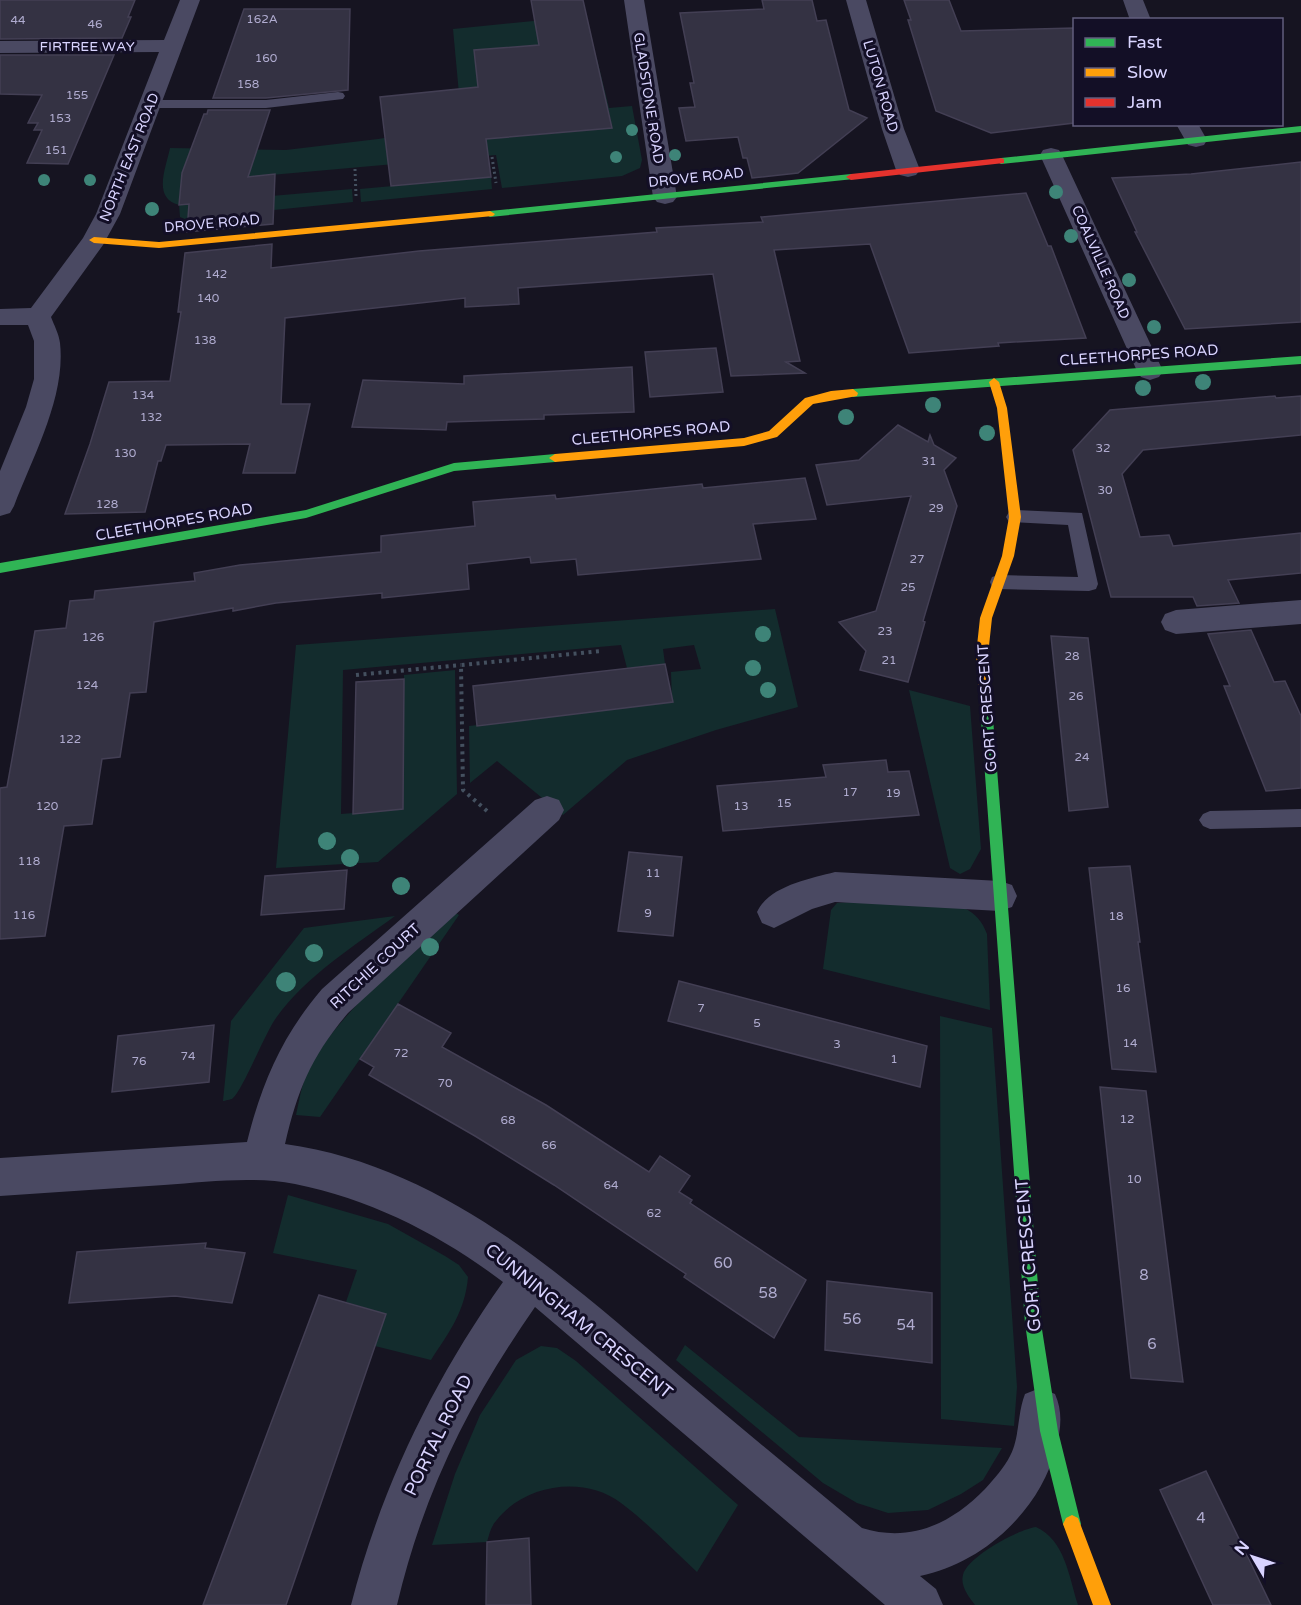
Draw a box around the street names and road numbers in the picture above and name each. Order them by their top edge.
street label: GLADSTONE ROAD [630,31,667,165]
street label: FIRTREE WAY [39,38,135,55]
street label: LUTON ROAD [859,38,902,134]
street label: NORTH EAST ROAD [96,90,163,224]
street label: DROVE ROAD [647,164,745,191]
street label: COALVILLE ROAD [1068,203,1133,322]
street label: DROVE ROAD [163,211,261,236]
street label: CLEETHORPES ROAD [1059,340,1219,370]
street label: CLEETHORPES ROAD [571,417,731,449]
street label: CLEETHORPES ROAD [94,499,254,545]
street label: GORT CRESCENT [974,643,1000,773]
street label: RITCHIE COURT [326,920,424,1012]
street label: GORT CRESCENT [1010,1177,1046,1333]
street label: CUNNINGHAM CRESCENT [481,1239,677,1403]
street label: PORTAL ROAD [399,1371,477,1499]

